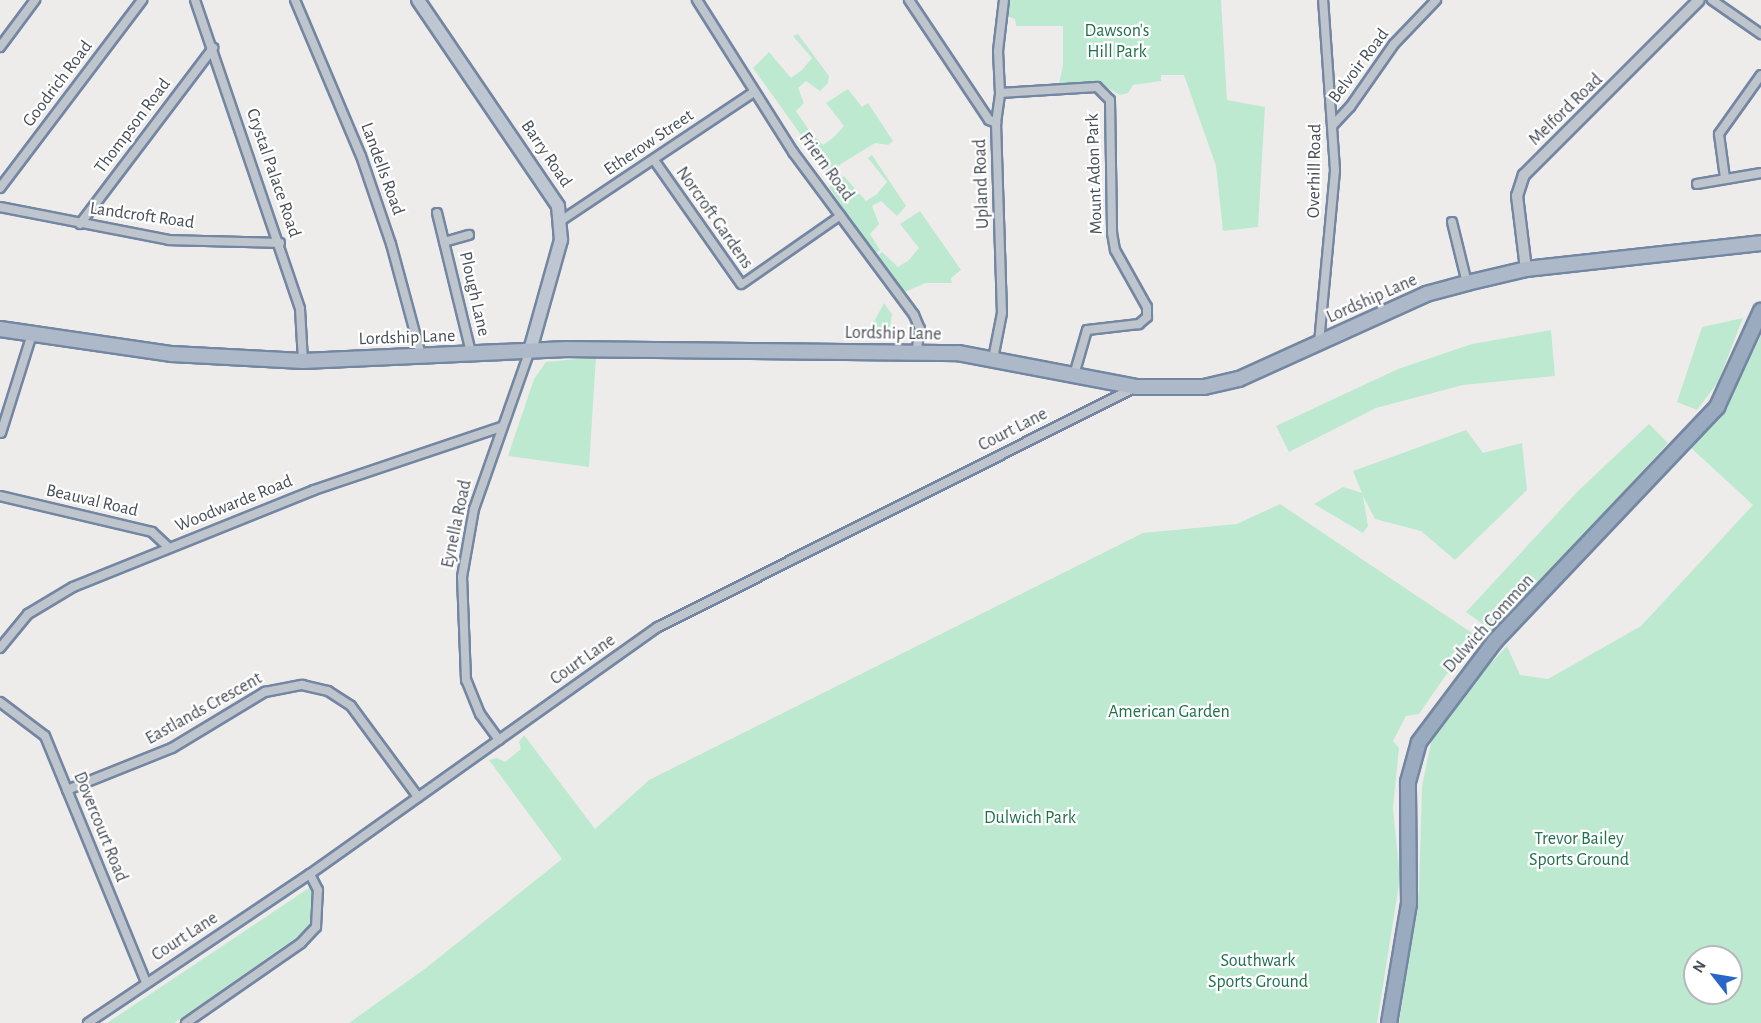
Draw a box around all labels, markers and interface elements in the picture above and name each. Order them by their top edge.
park label: Dawson's Hill Park [1085,21,1149,63]
street label: Belvoir Road [1324,25,1394,107]
street label: Goodrich Road [18,37,98,131]
street label: Melford Road [1525,69,1607,151]
street label: Thompson Road [90,74,176,178]
street label: Etherow Street [600,105,698,181]
street label: Crystal Palace Road [241,106,305,240]
street label: Mount Adon Park [1082,113,1108,235]
street label: Barry Road [516,116,576,192]
street label: Landells Road [355,120,409,218]
street label: Overhill Road [1303,124,1327,218]
street label: Friern Road [794,128,858,206]
street label: Upland Road [970,139,994,229]
street label: Norcroft Gardens [671,163,757,273]
street label: Landcroft Road [88,198,196,234]
street label: Plough Lane [454,250,494,338]
street label: Lordship Lane [1323,269,1421,329]
street label: Lordship Lane [844,322,942,346]
street label: Lordship Lane [358,326,456,350]
street label: Court Lane [975,403,1051,457]
street label: Woodwarde Road [172,471,296,537]
street label: Eynella Road [437,478,477,570]
street label: Beauval Road [44,480,140,522]
street label: Dulwich Common [1439,570,1539,678]
street label: Court Lane [546,630,620,690]
street label: Eastlands Crescent [142,668,266,750]
park label: American Garden [1108,701,1230,723]
street label: Dovercourt Road [68,769,132,885]
park label: Dulwich Park [984,807,1076,829]
park label: Trevor Bailey Sports Ground [1529,829,1629,872]
street label: Court Lane [148,908,222,966]
north arrow [1683,945,1743,1005]
park label: Southwark Sports Ground [1208,951,1308,994]
text: N [1690,958,1709,976]

